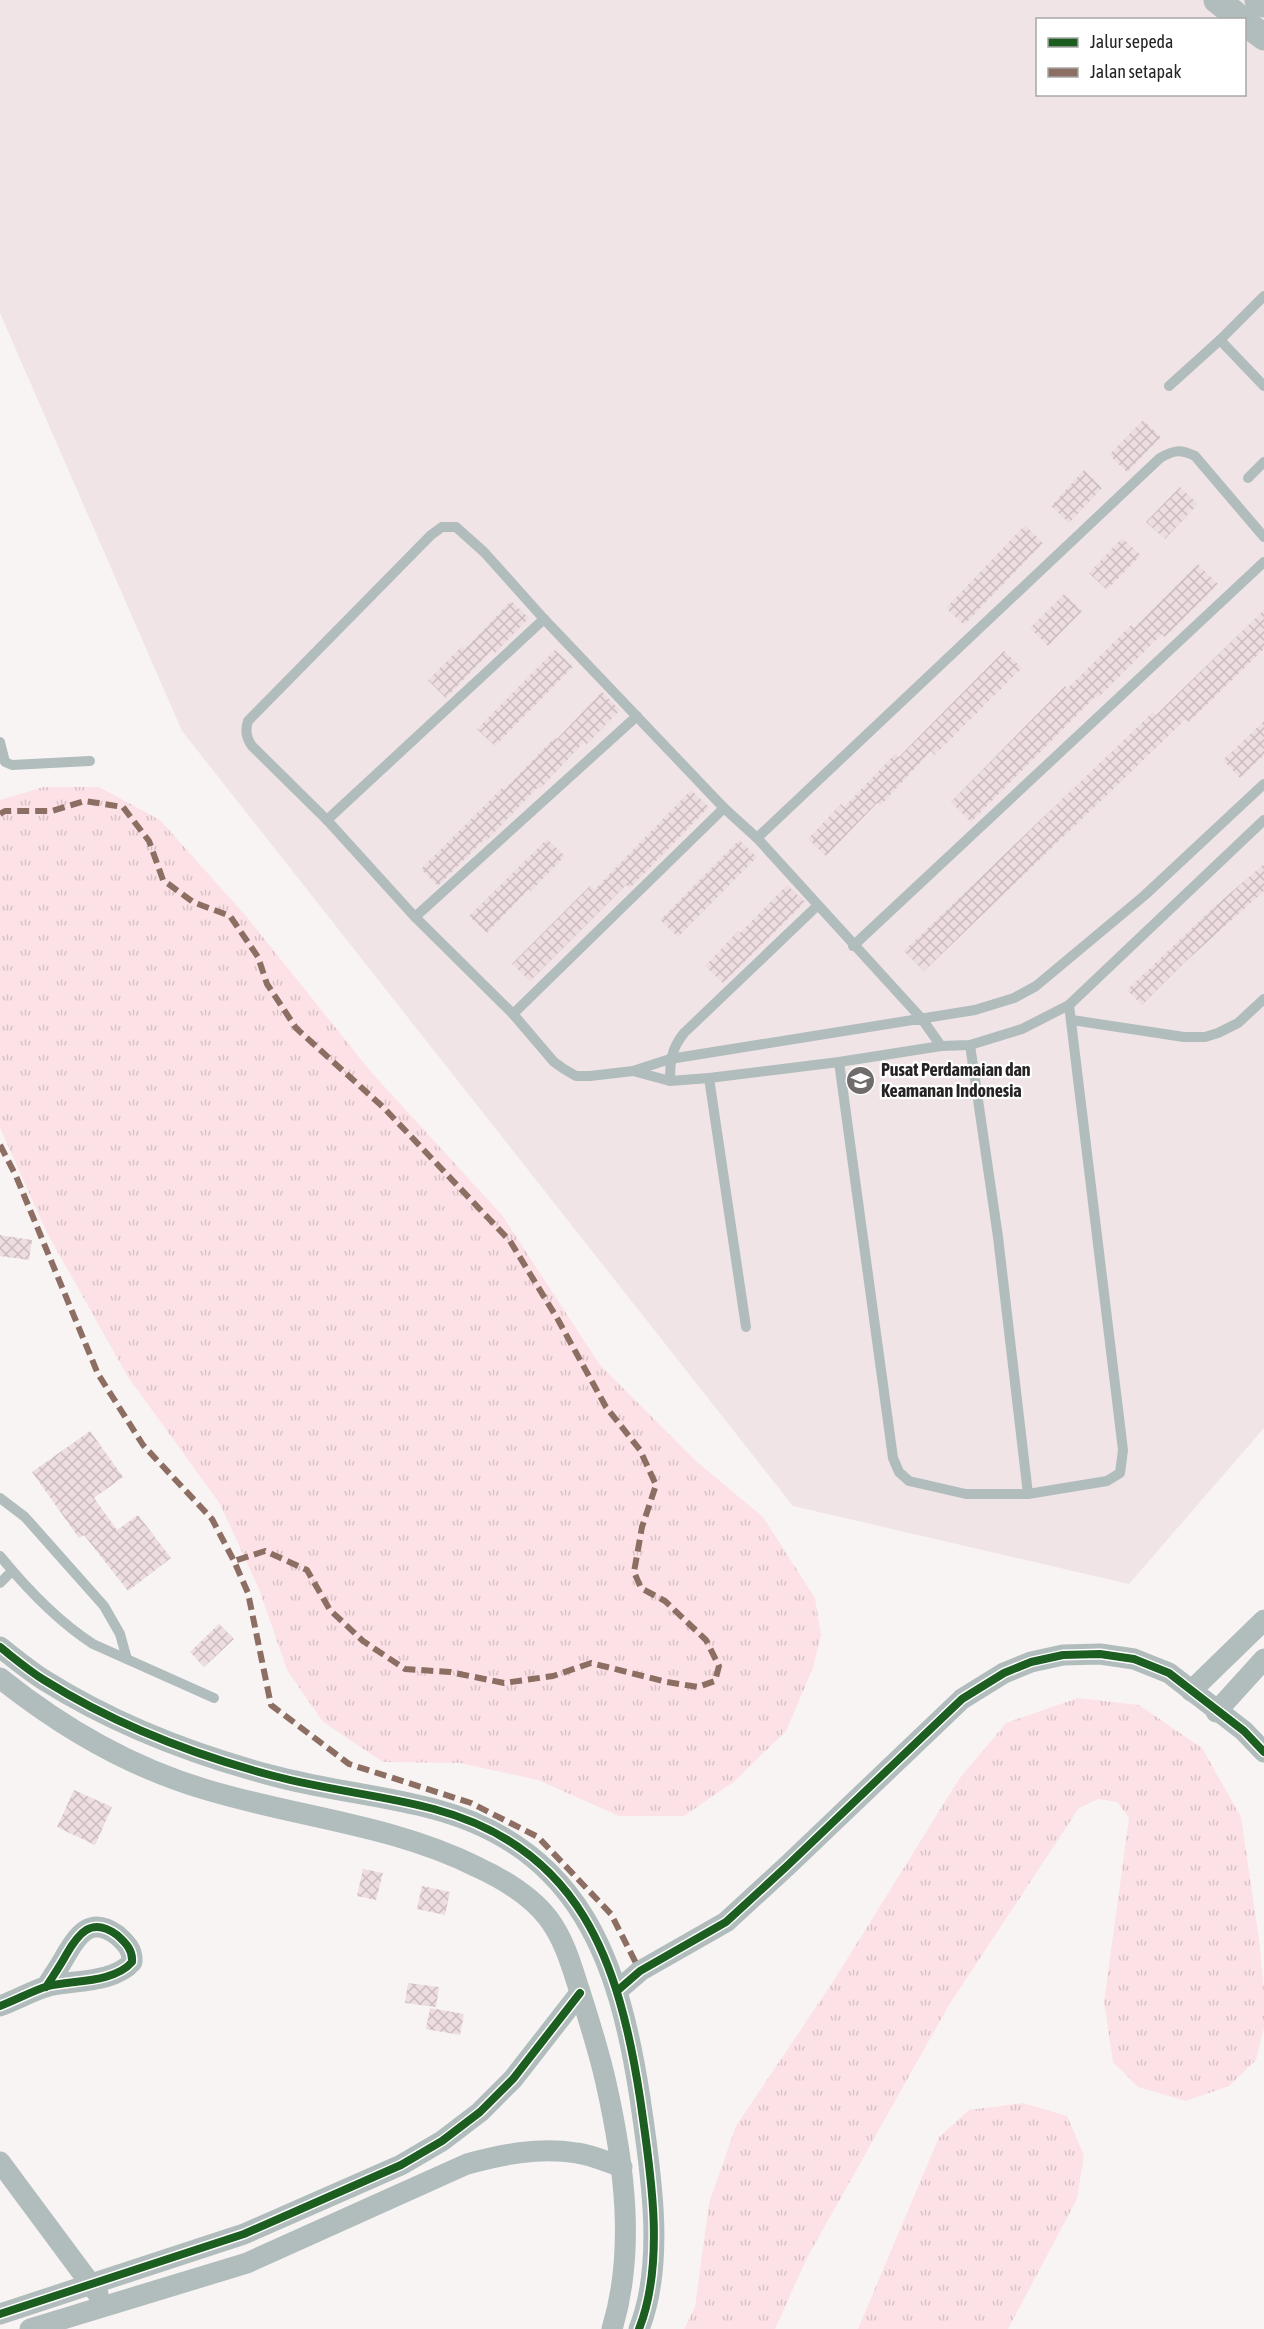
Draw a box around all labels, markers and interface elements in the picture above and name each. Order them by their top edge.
legend [1036,18,1246,96]
text: Jalur sepeda [1090,31,1173,52]
text: Jalan setapak [1090,61,1181,82]
place label: Pusat Perdamaian dan Keamanan Indonesia [881,1059,1031,1101]
school or university icon: Pusat Perdamaian dan Keamanan Indonesia [844,1064,876,1096]

